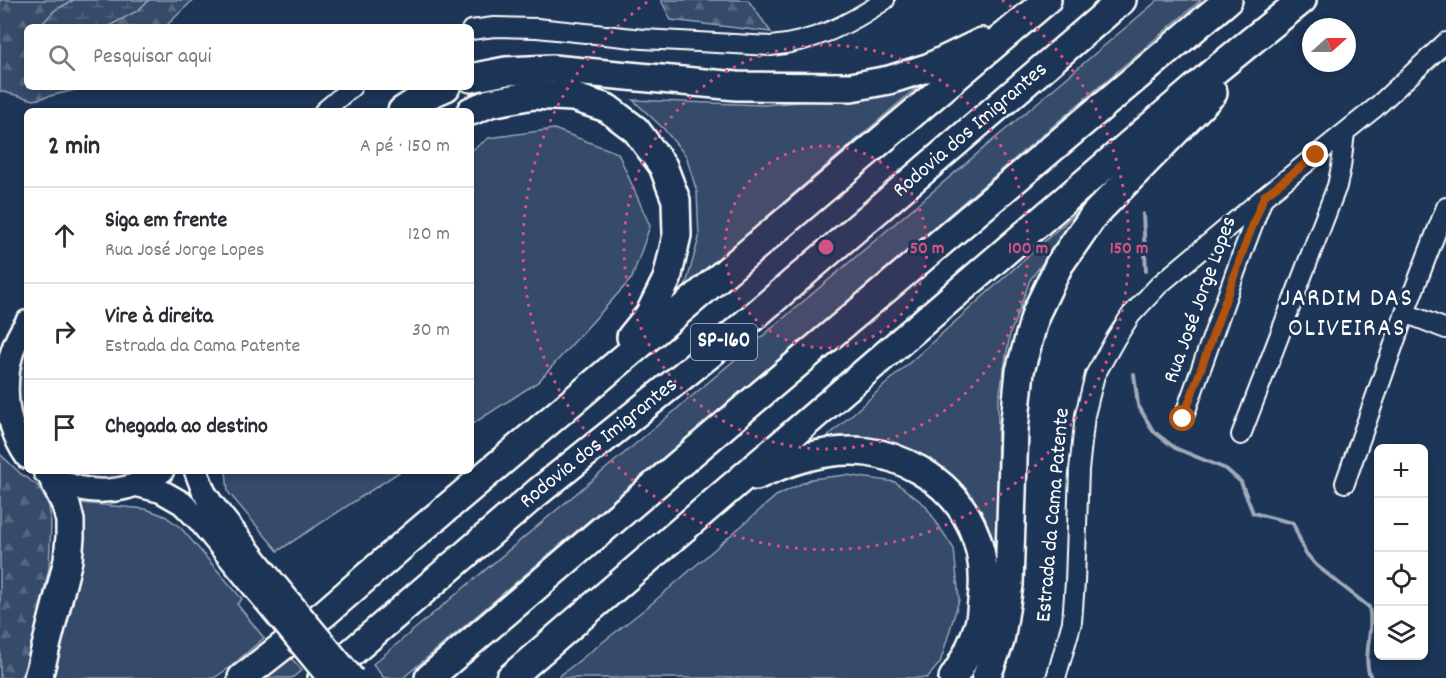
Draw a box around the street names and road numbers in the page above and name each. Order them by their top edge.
street label: Rodovia dos Imigrantes [886,55,1055,205]
street label: Rua José Jorge Lopes [1156,212,1246,388]
road number: SP-160 [691,324,757,360]
street label: Rodovia dos Imigrantes [513,370,685,517]
street label: Estrada da Cama Patente [1029,407,1079,623]

